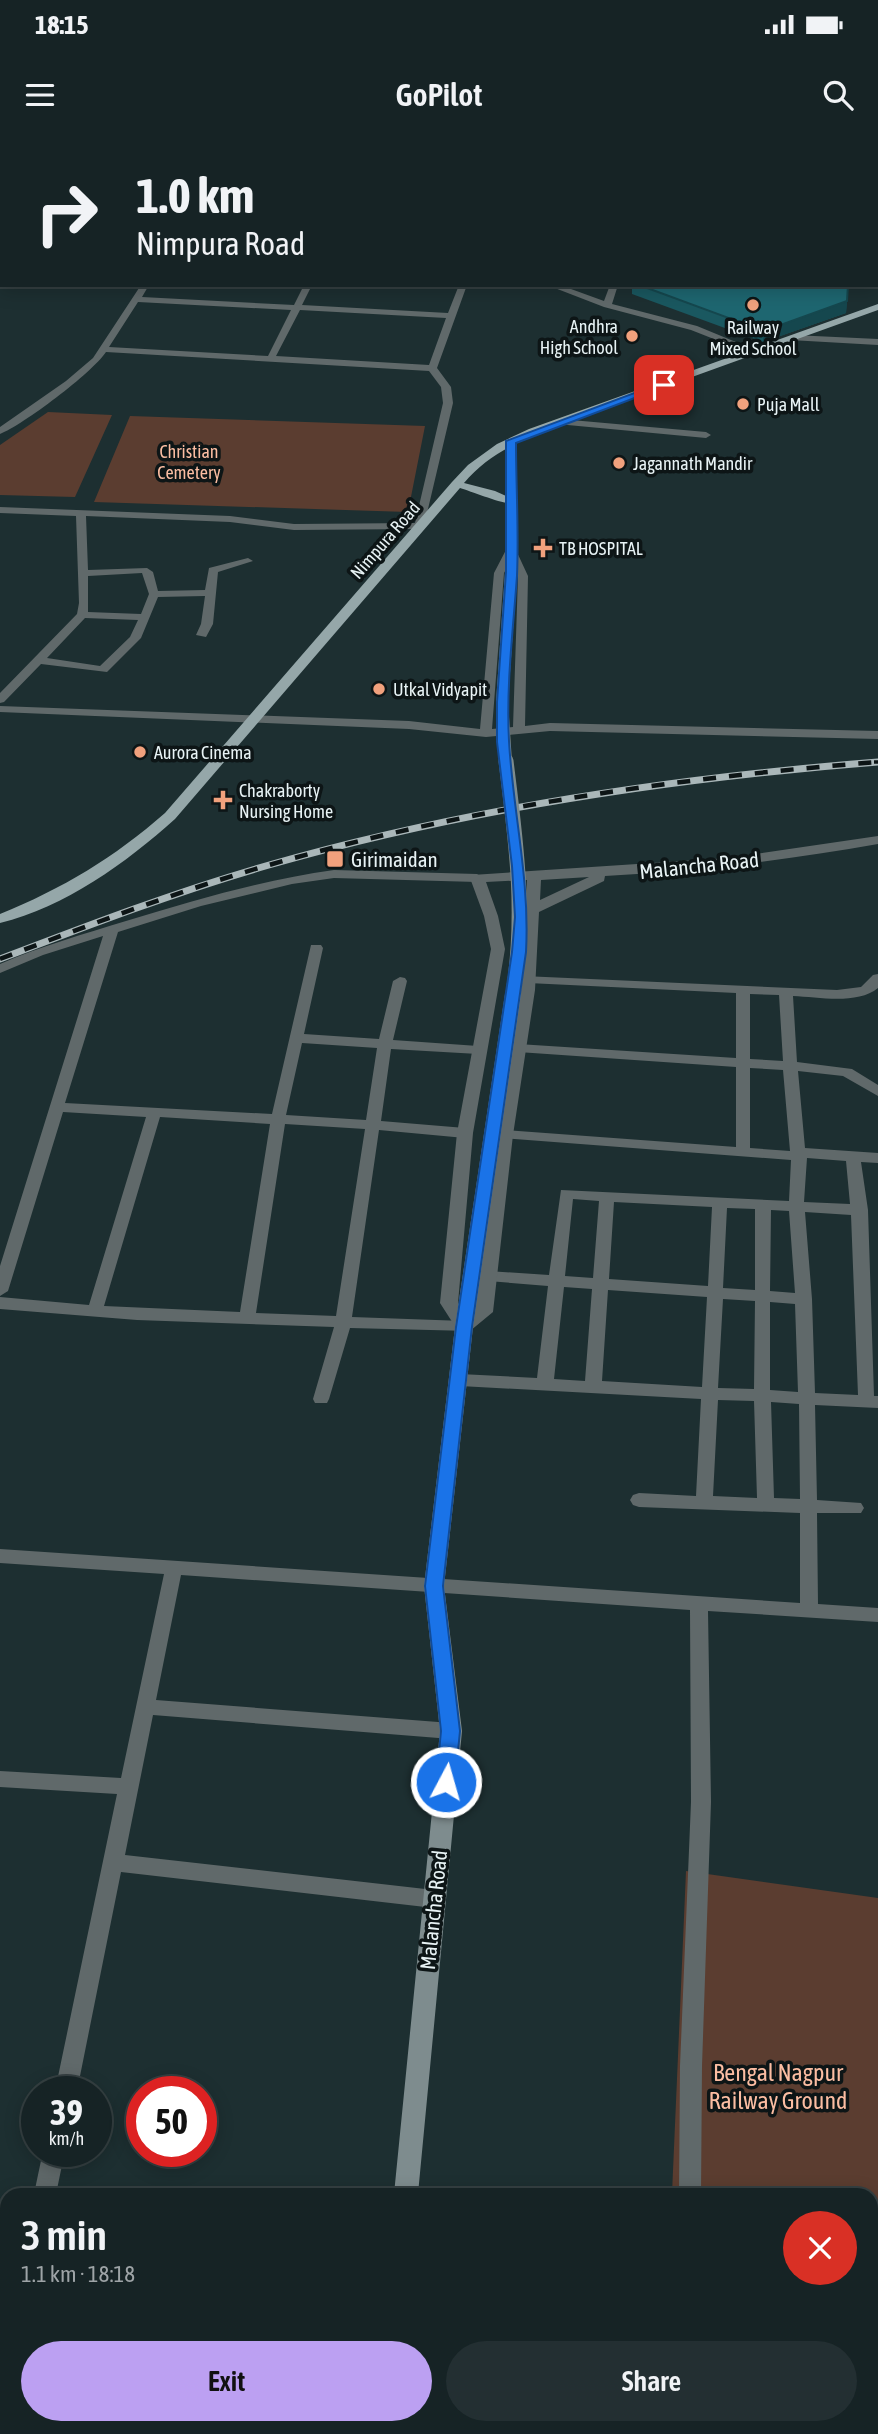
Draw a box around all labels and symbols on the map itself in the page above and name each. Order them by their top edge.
marker: Railway Mixed School [745,297,761,313]
place label: Andhra High School [540,316,618,358]
place label: Railway Mixed School [709,317,797,359]
marker: Andhra High School [624,328,640,344]
pin [634,355,694,415]
place label: Puja Mall [757,394,820,415]
marker: Puja Mall [735,396,751,412]
park label: Christian Cemetery [157,441,221,483]
place label: Jagannath Mandir [633,453,753,474]
marker: Jagannath Mandir [611,455,627,471]
street label: Nimpura Road [346,497,424,583]
marker: TB HOSPITAL [533,538,553,558]
place label: TB HOSPITAL [559,538,643,559]
place label: Utkal Vidyapit [393,679,487,700]
marker: Utkal Vidyapit [371,681,387,697]
place label: Aurora Cinema [154,742,252,763]
marker: Aurora Cinema [132,744,148,760]
place label: Chakraborty Nursing Home [239,780,333,822]
marker: Chakraborty Nursing Home [213,790,233,810]
place label: Girimaidan [351,847,438,871]
street label: Malancha Road [638,847,760,883]
marker: Girimaidan [325,849,345,869]
position arrow [409,1745,483,1819]
street label: Malancha Road [415,1849,451,1971]
park label: Bengal Nagpur Railway Ground [709,2059,847,2114]
speed limit sign: 50 [126,2076,217,2167]

